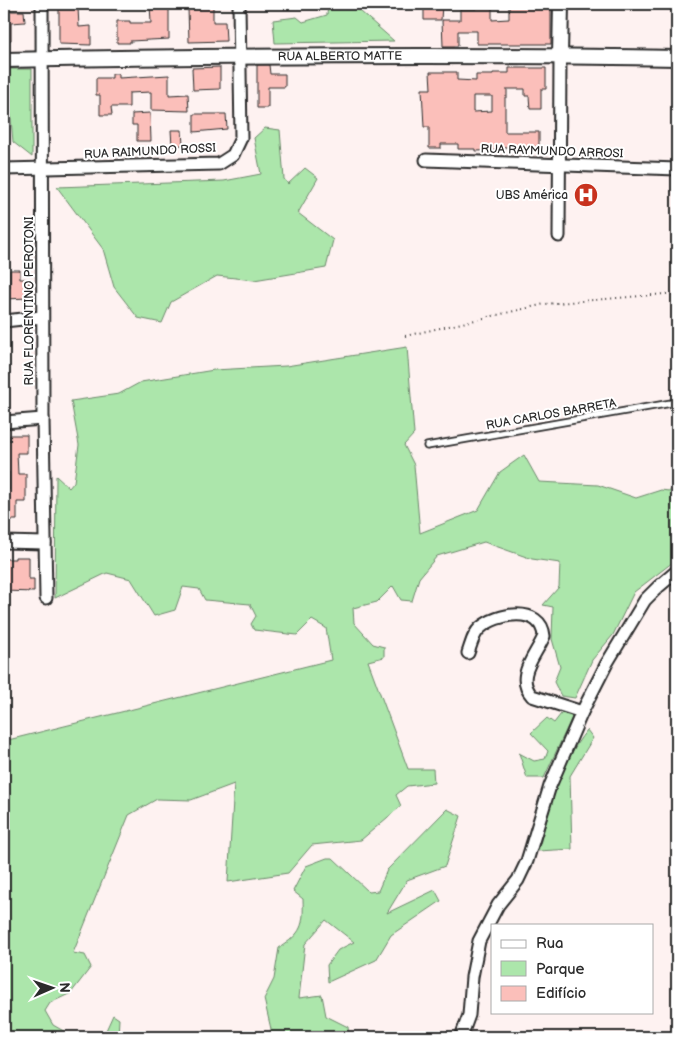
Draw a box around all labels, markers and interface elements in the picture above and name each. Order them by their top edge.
street label: RUA ALBERTO MATTE [278,49,402,64]
street label: RUA RAIMUNDO ROSSI [84,141,217,162]
street label: RUA RAYMUNDO ARROSI [480,142,624,161]
hospital icon: UBS América [573,182,599,208]
place label: UBS América [496,188,568,203]
street label: RUA FLORENTINO PEROTONI [22,216,37,386]
street label: RUA CARLOS BARRETA [485,396,618,433]
legend [491,924,654,1014]
text: Rua [536,934,564,953]
text: Parque [536,960,585,979]
north arrow [28,964,78,1014]
text: N [56,982,73,993]
text: Edifício [536,984,586,1003]

